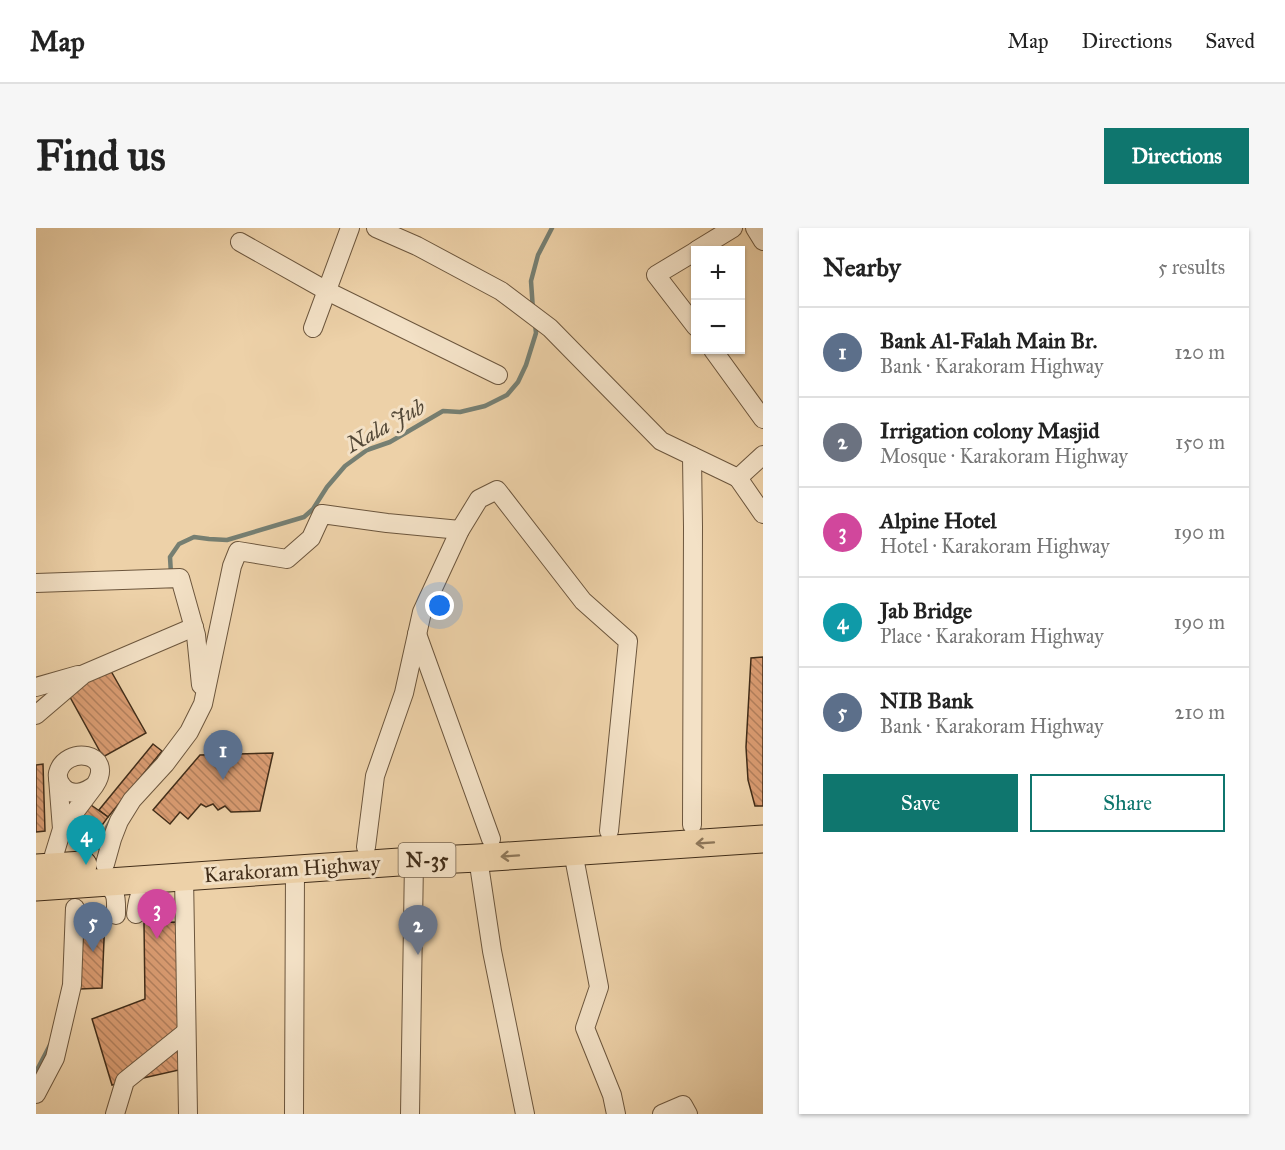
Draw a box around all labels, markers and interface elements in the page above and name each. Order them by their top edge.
text: Map [30,24,85,59]
text: Map [1008,28,1049,54]
text: Directions [1082,28,1172,54]
text: Saved [1205,28,1255,54]
button: Directions [1104,128,1249,184]
text: Find us [36,130,166,182]
map controls [691,246,745,354]
button: + [691,246,745,300]
text: Nearby [823,251,901,283]
text: 5 results [1158,255,1225,279]
button: − [691,300,745,354]
text: Bank Al-Falah Main Br. [880,327,1097,354]
text: 1 [839,340,846,364]
text: 120 m [1174,340,1225,364]
text: Bank · Karakoram Highway [880,354,1103,378]
water label: Nala Jub [339,392,430,459]
text: Irrigation colony Masjid [880,417,1100,444]
text: 2 [838,430,847,454]
text: 150 m [1175,430,1225,454]
text: Mosque · Karakoram Highway [880,444,1128,468]
text: Alpine Hotel [880,507,997,534]
text: 3 [839,520,847,544]
text: 190 m [1174,520,1225,544]
text: Hotel · Karakoram Highway [880,534,1110,558]
your location [425,591,454,620]
text: Jab Bridge [880,597,972,624]
text: 4 [837,610,848,634]
text: 190 m [1174,610,1225,634]
text: Place · Karakoram Highway [880,624,1104,648]
text: NIB Bank [880,687,973,714]
text: 5 [838,700,847,724]
text: 210 m [1175,700,1225,724]
text: Bank · Karakoram Highway [880,714,1103,738]
pin: 1 [204,730,243,780]
button: Save [823,774,1018,832]
button: Share [1030,774,1225,832]
pin: 4 [67,816,106,865]
one-way arrow [695,838,715,849]
road number: N-35 [398,843,456,877]
street label: Karakoram Highway [203,850,382,888]
one-way arrow [501,851,521,862]
pin: 3 [138,890,176,939]
pin: 5 [74,902,112,952]
pin: 2 [398,906,437,955]

